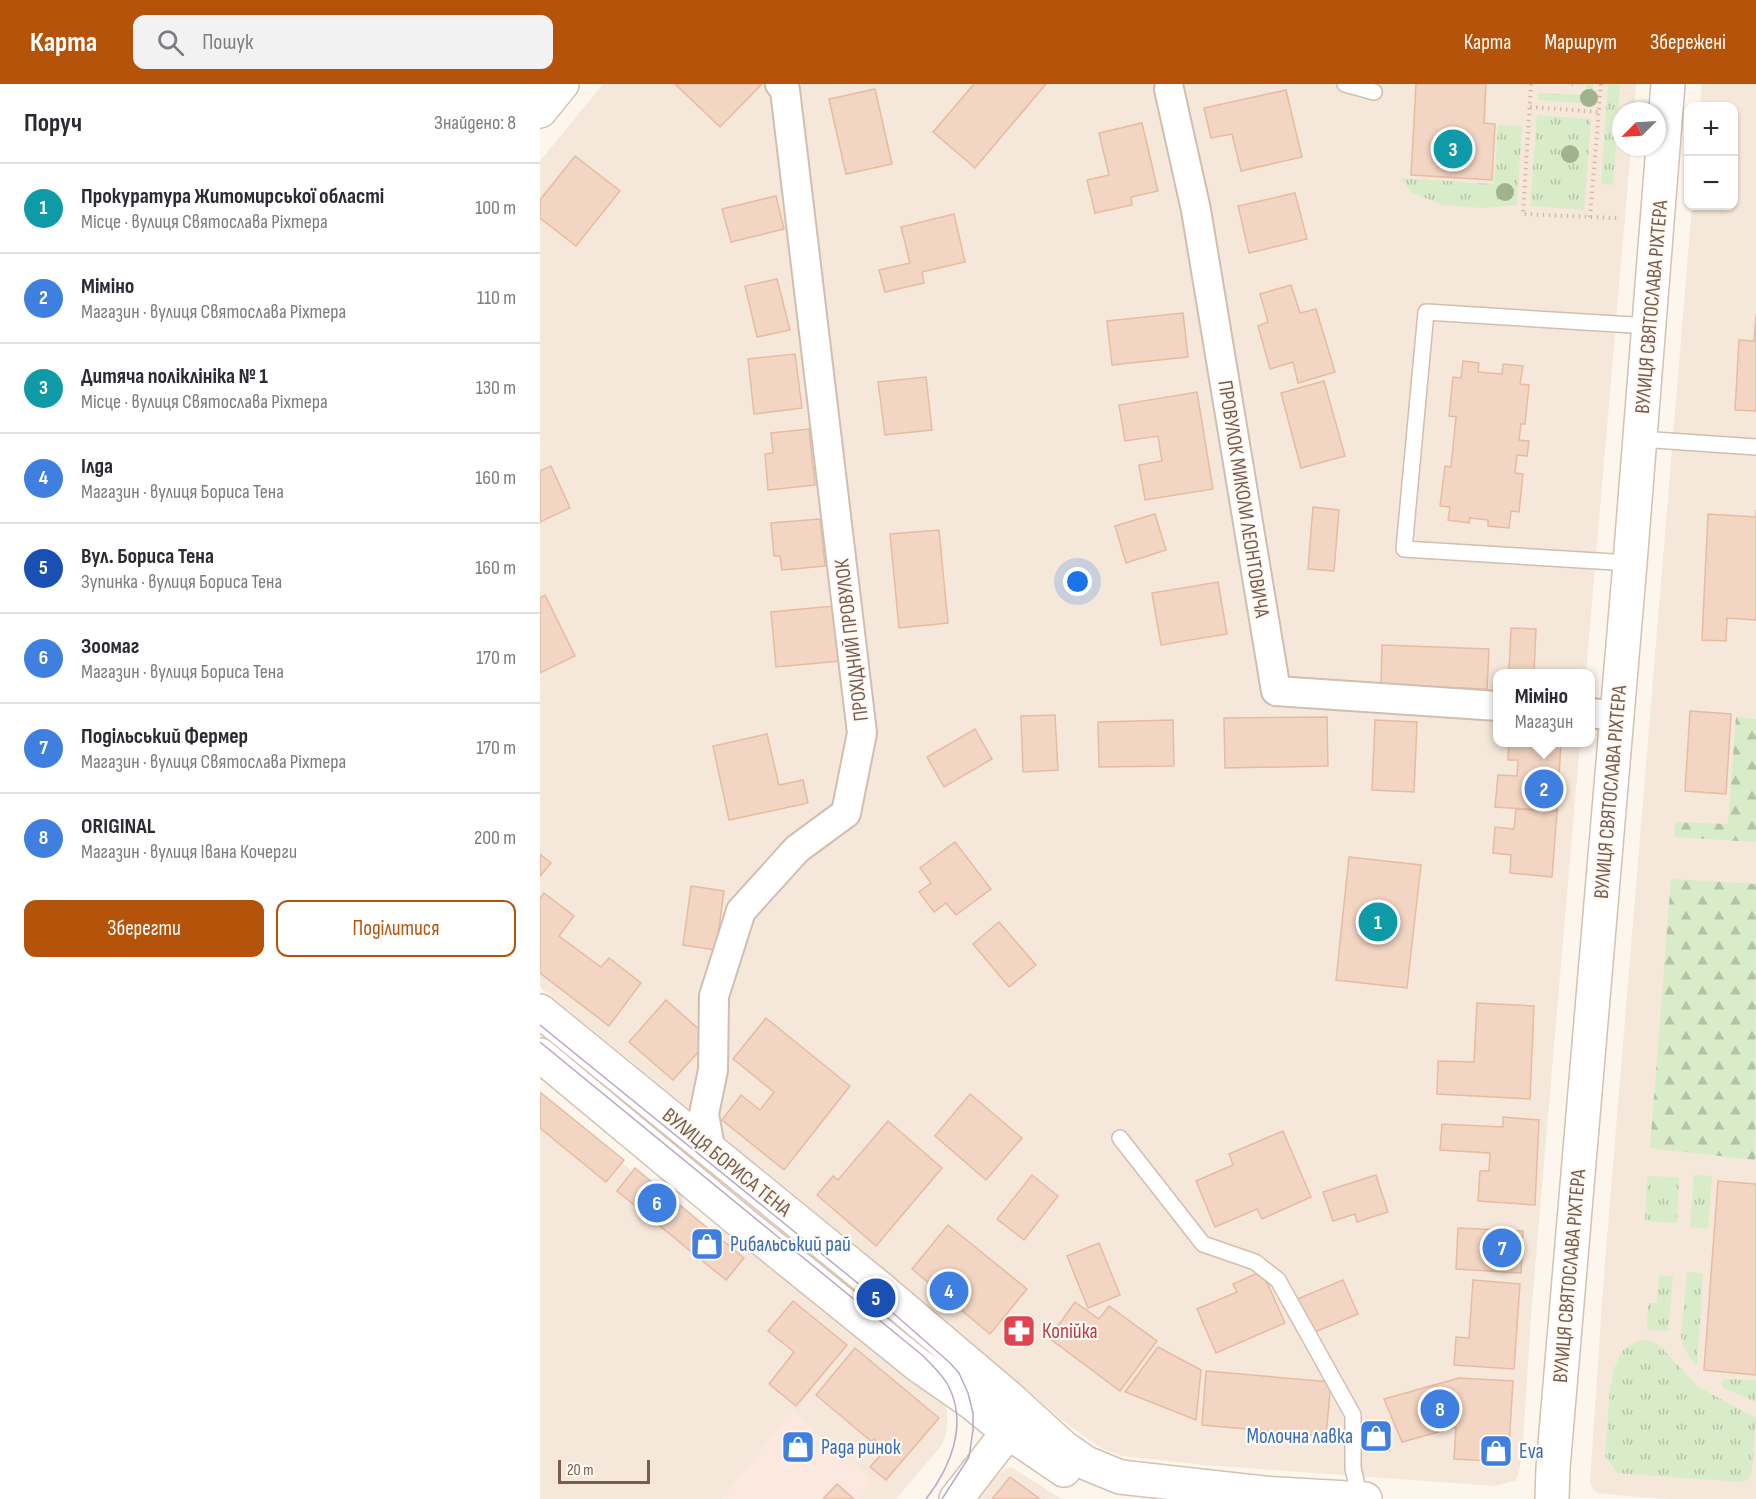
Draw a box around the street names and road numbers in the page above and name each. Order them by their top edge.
street label: ВУЛИЦЯ СВЯТОСЛАВА РІХТЕРА [1630,198,1673,415]
street label: ПРОВУЛОК МИКОЛИ ЛЕОНТОВИЧА [1212,379,1275,621]
street label: ПРОХІДНИЙ ПРОВУЛОК [829,557,874,723]
street label: ВУЛИЦЯ СВЯТОСЛАВА РІХТЕРА [1589,683,1632,900]
street label: ВУЛИЦЯ БОРИСА ТЕНА [657,1103,797,1223]
street label: ВУЛИЦЯ СВЯТОСЛАВА РІХТЕРА [1548,1167,1591,1384]

